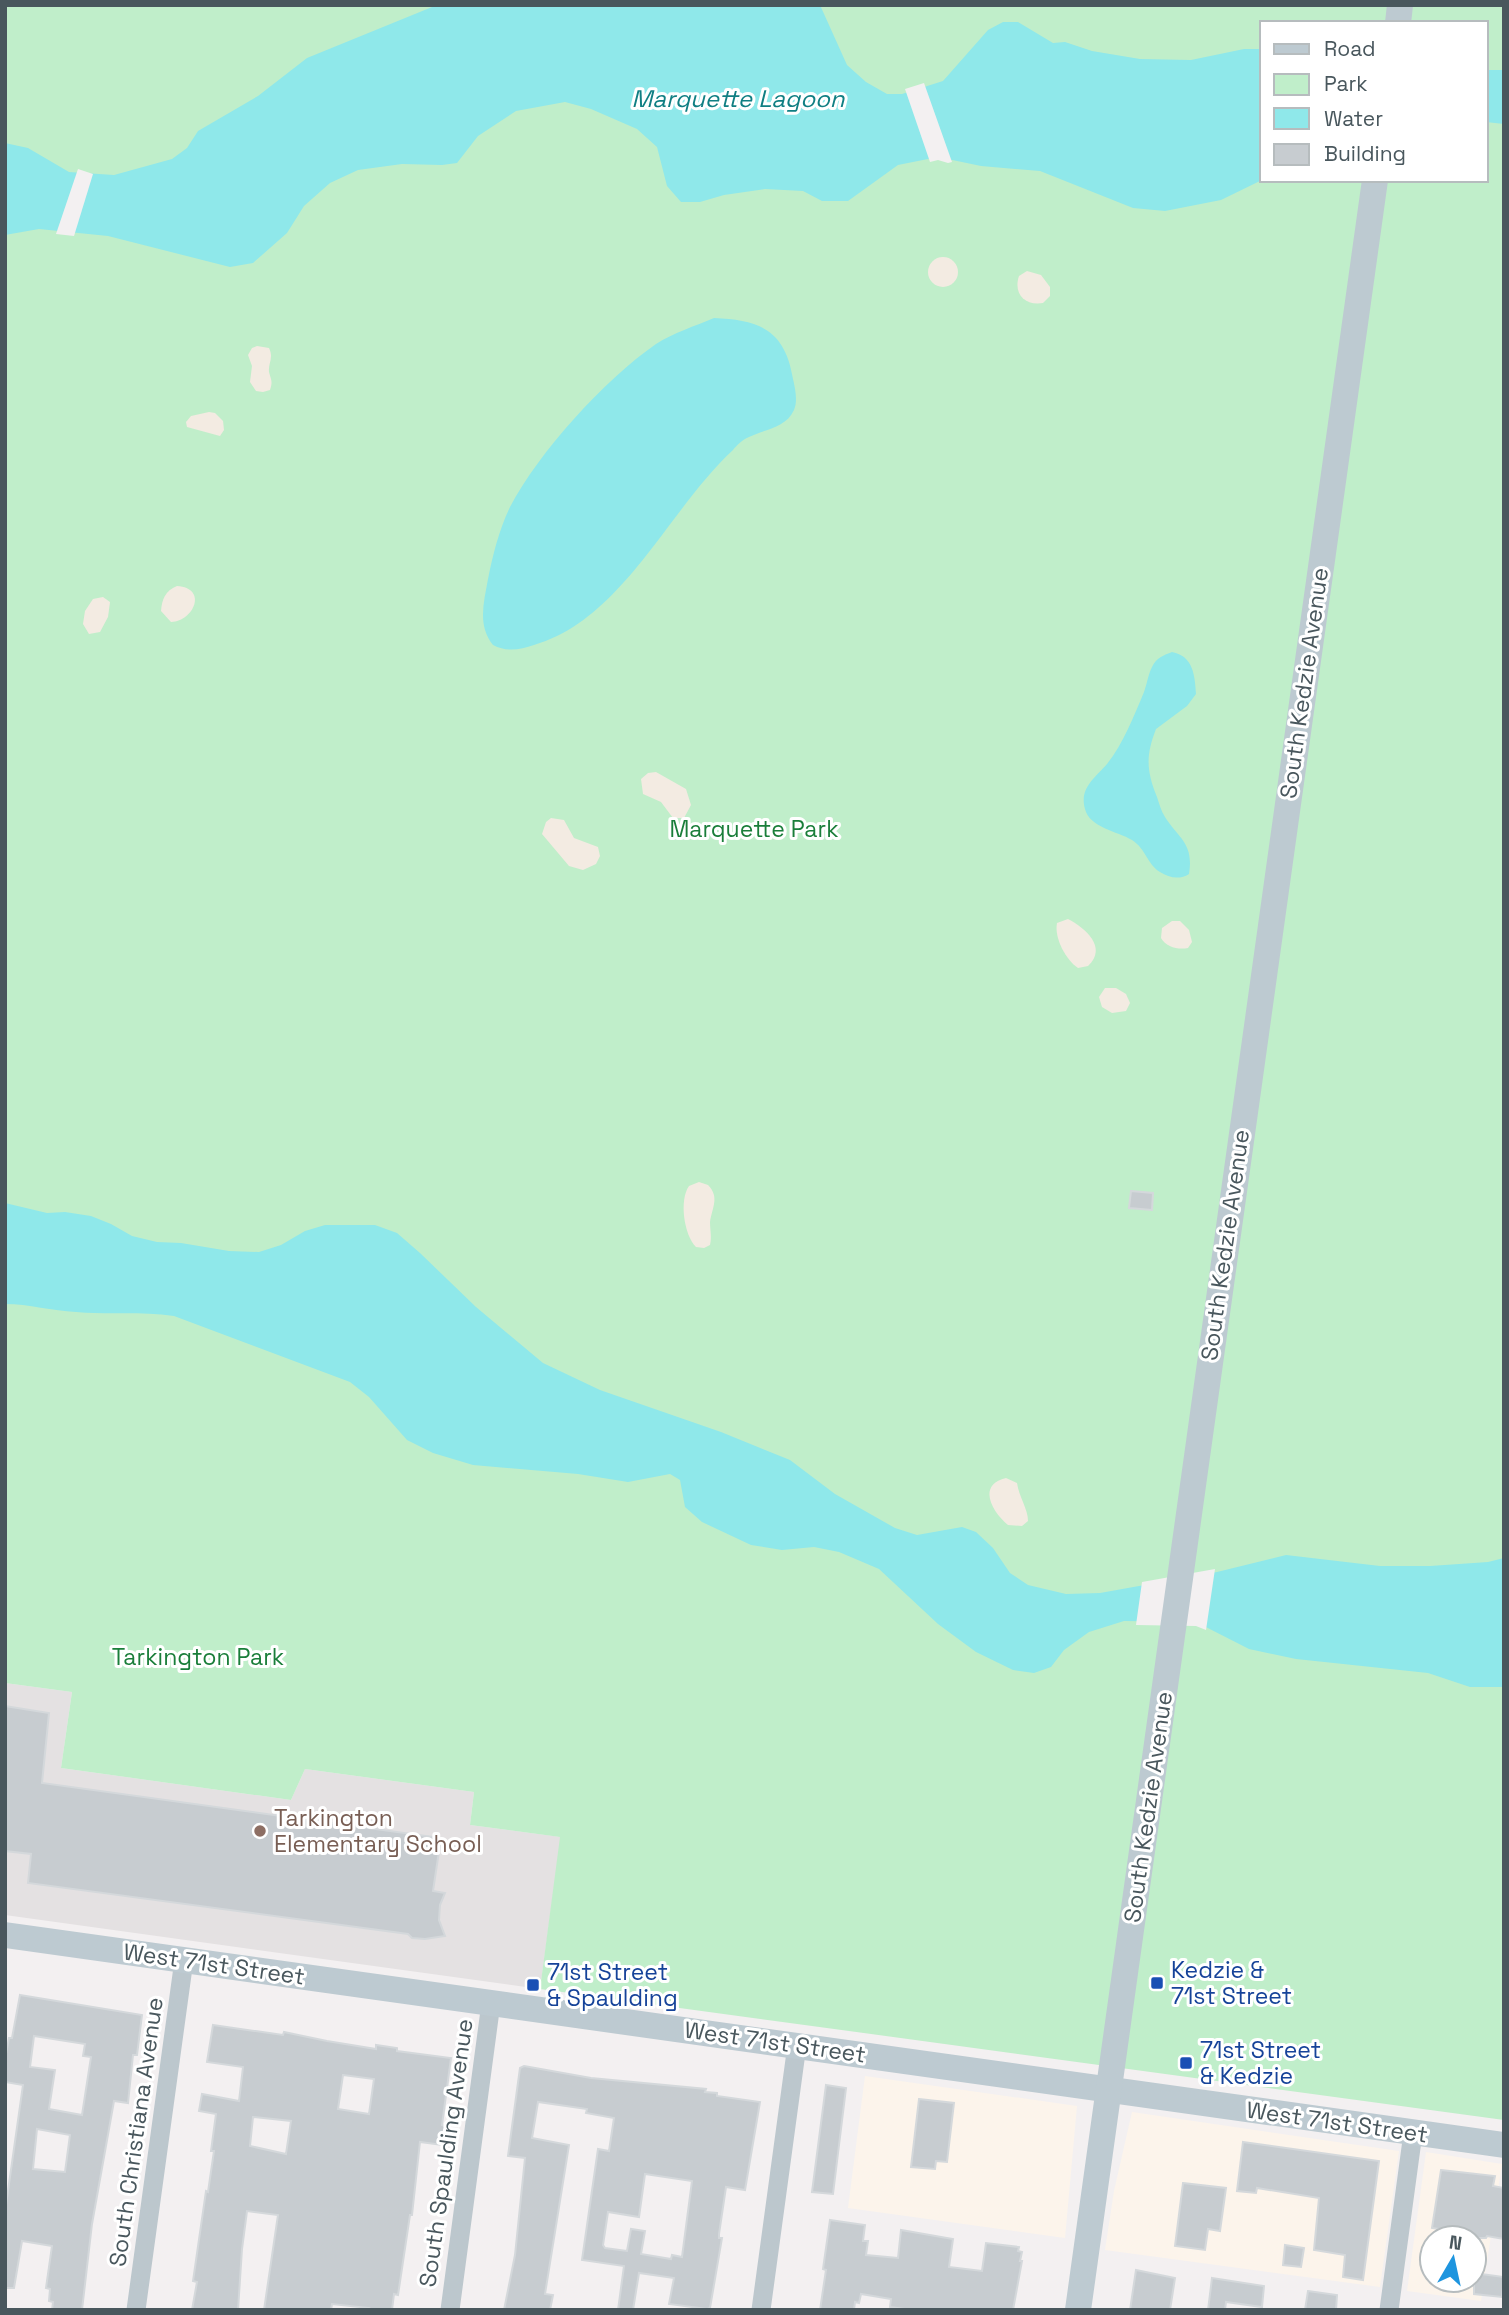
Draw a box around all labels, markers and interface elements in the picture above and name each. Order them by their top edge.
legend [1260,21,1488,182]
text: Road [1324,35,1376,62]
text: Park [1324,70,1368,97]
water label: Marquette Lagoon [631,83,846,114]
text: Water [1324,105,1383,132]
text: Building [1324,140,1406,167]
street label: South Kedzie Avenue [1273,566,1335,800]
park label: Marquette Park [669,814,839,844]
street label: South Kedzie Avenue [1194,1128,1256,1362]
park label: Tarkington Park [112,1642,284,1672]
street label: South Kedzie Avenue [1117,1690,1179,1924]
place label: Tarkington Elementary School [274,1803,482,1859]
marker: Tarkington Elementary School [252,1823,268,1839]
street label: West 71st Street [121,1936,307,1992]
place label: Kedzie & 71st Street [1171,1955,1292,2011]
place label: 71st Street & Spaulding [547,1957,678,2013]
marker: Kedzie & 71st Street [1149,1975,1165,1991]
marker: 71st Street & Spaulding [525,1977,541,1993]
street label: South Christiana Avenue [102,1995,170,2269]
street label: West 71st Street [682,2014,868,2070]
street label: South Spaulding Avenue [412,2017,480,2289]
place label: 71st Street & Kedzie [1200,2035,1321,2091]
marker: 71st Street & Kedzie [1178,2055,1194,2071]
street label: West 71st Street [1244,2094,1430,2150]
north arrow [1418,2224,1488,2294]
text: N [1447,2229,1464,2256]

